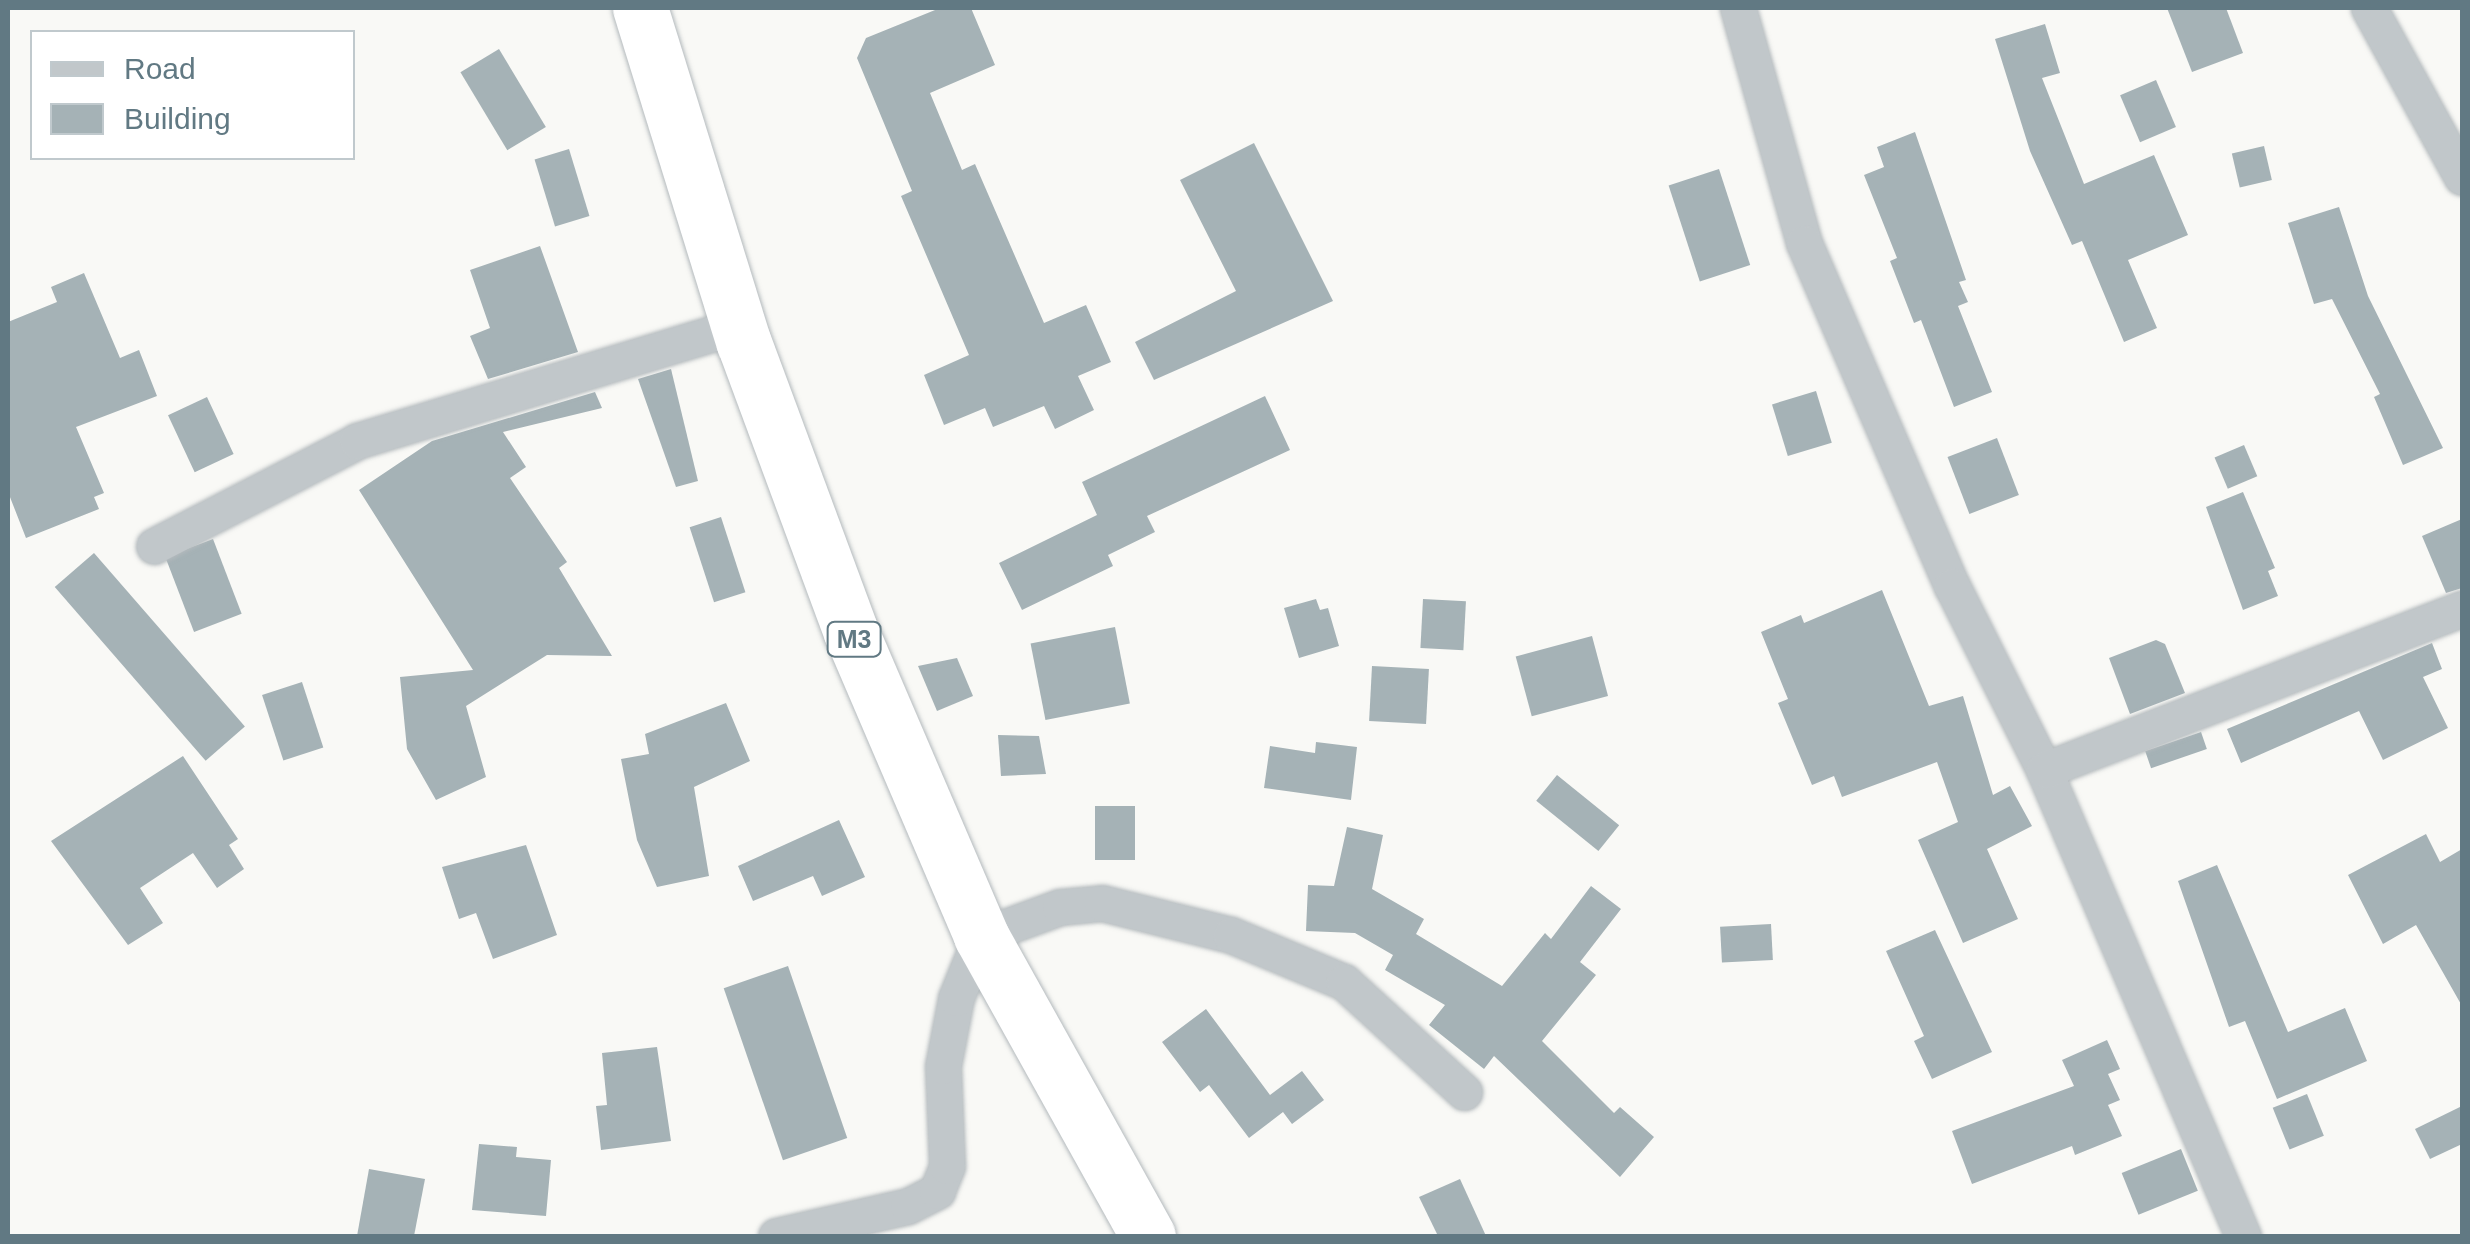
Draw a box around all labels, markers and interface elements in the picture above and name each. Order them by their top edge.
legend [30,30,355,160]
text: Road [124,52,196,85]
text: Building [124,102,231,135]
road number: M3 [826,619,882,659]

